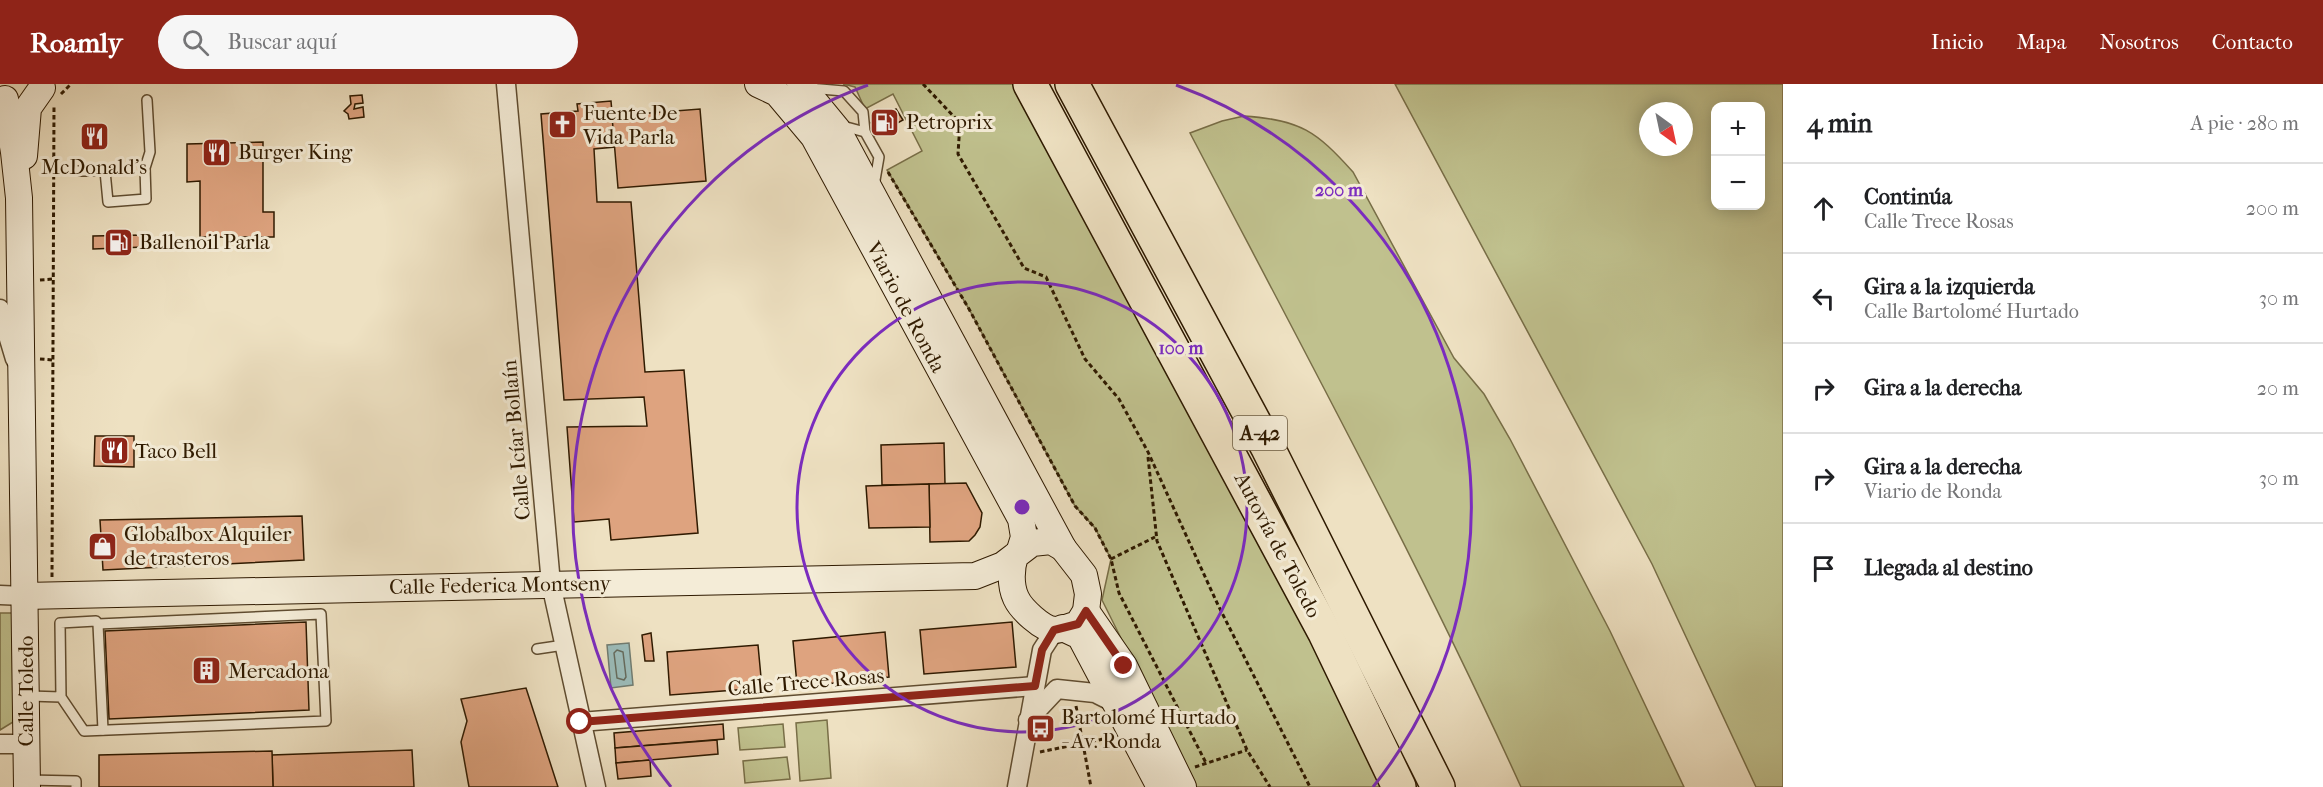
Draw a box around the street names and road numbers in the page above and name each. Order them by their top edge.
street label: Viario de Ronda [861,237,951,377]
street label: Calle Icíar Bollaín [497,359,535,521]
road number: A-42 [1233,416,1287,450]
street label: Autovía de Toledo [1229,467,1326,622]
street label: Calle Federica Montseny [389,571,612,599]
street label: Calle Toledo [14,635,38,747]
street label: Calle Trece Rosas [727,663,886,701]

